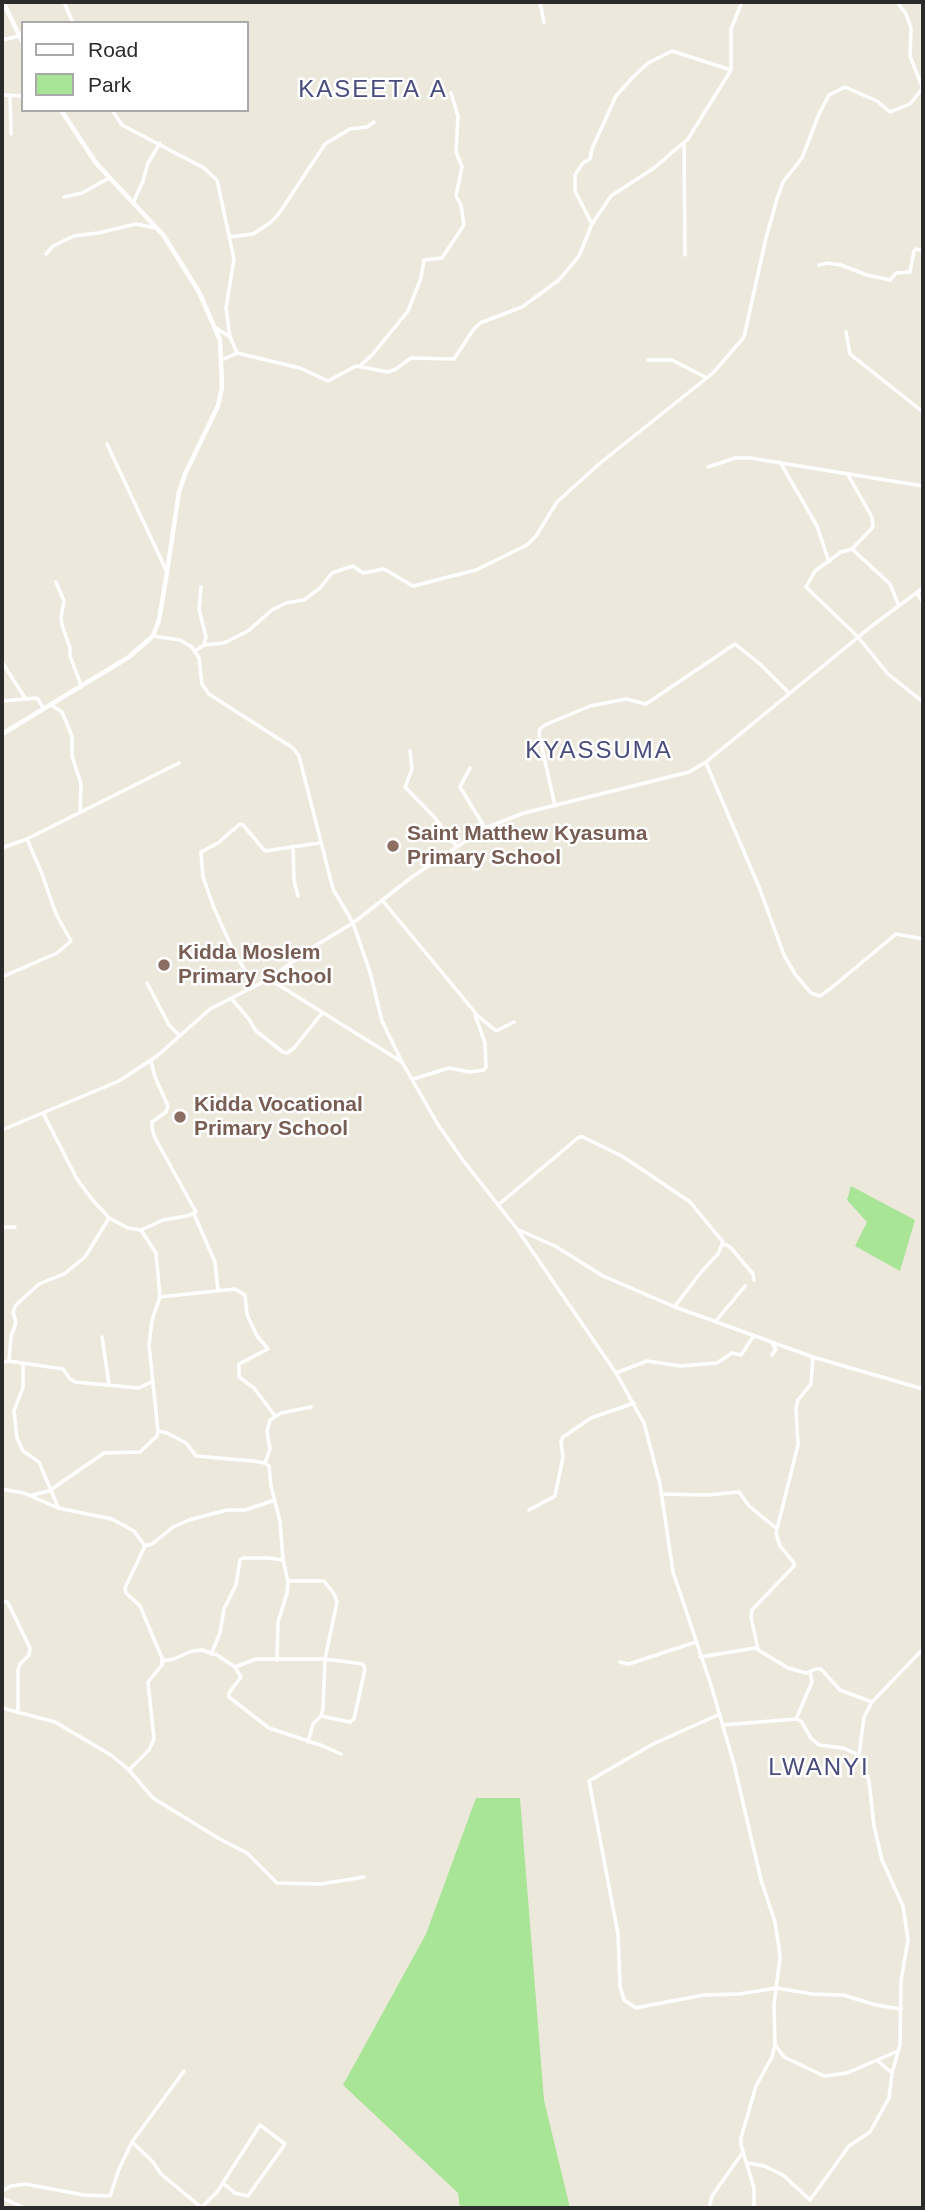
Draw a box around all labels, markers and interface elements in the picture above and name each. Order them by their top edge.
legend [21,21,248,112]
text: Road [88,38,138,61]
text: Park [88,73,131,96]
district label: KASEETA A [299,76,447,104]
district label: KYASSUMA [526,737,672,765]
place label: Saint Matthew Kyasuma Primary School [407,821,647,871]
marker: Saint Matthew Kyasuma Primary School [385,838,401,854]
place label: Kidda Moslem Primary School [178,940,332,990]
marker: Kidda Moslem Primary School [156,957,172,973]
place label: Kidda Vocational Primary School [194,1092,363,1142]
marker: Kidda Vocational Primary School [172,1109,188,1125]
district label: LWANYI [769,1754,869,1782]

